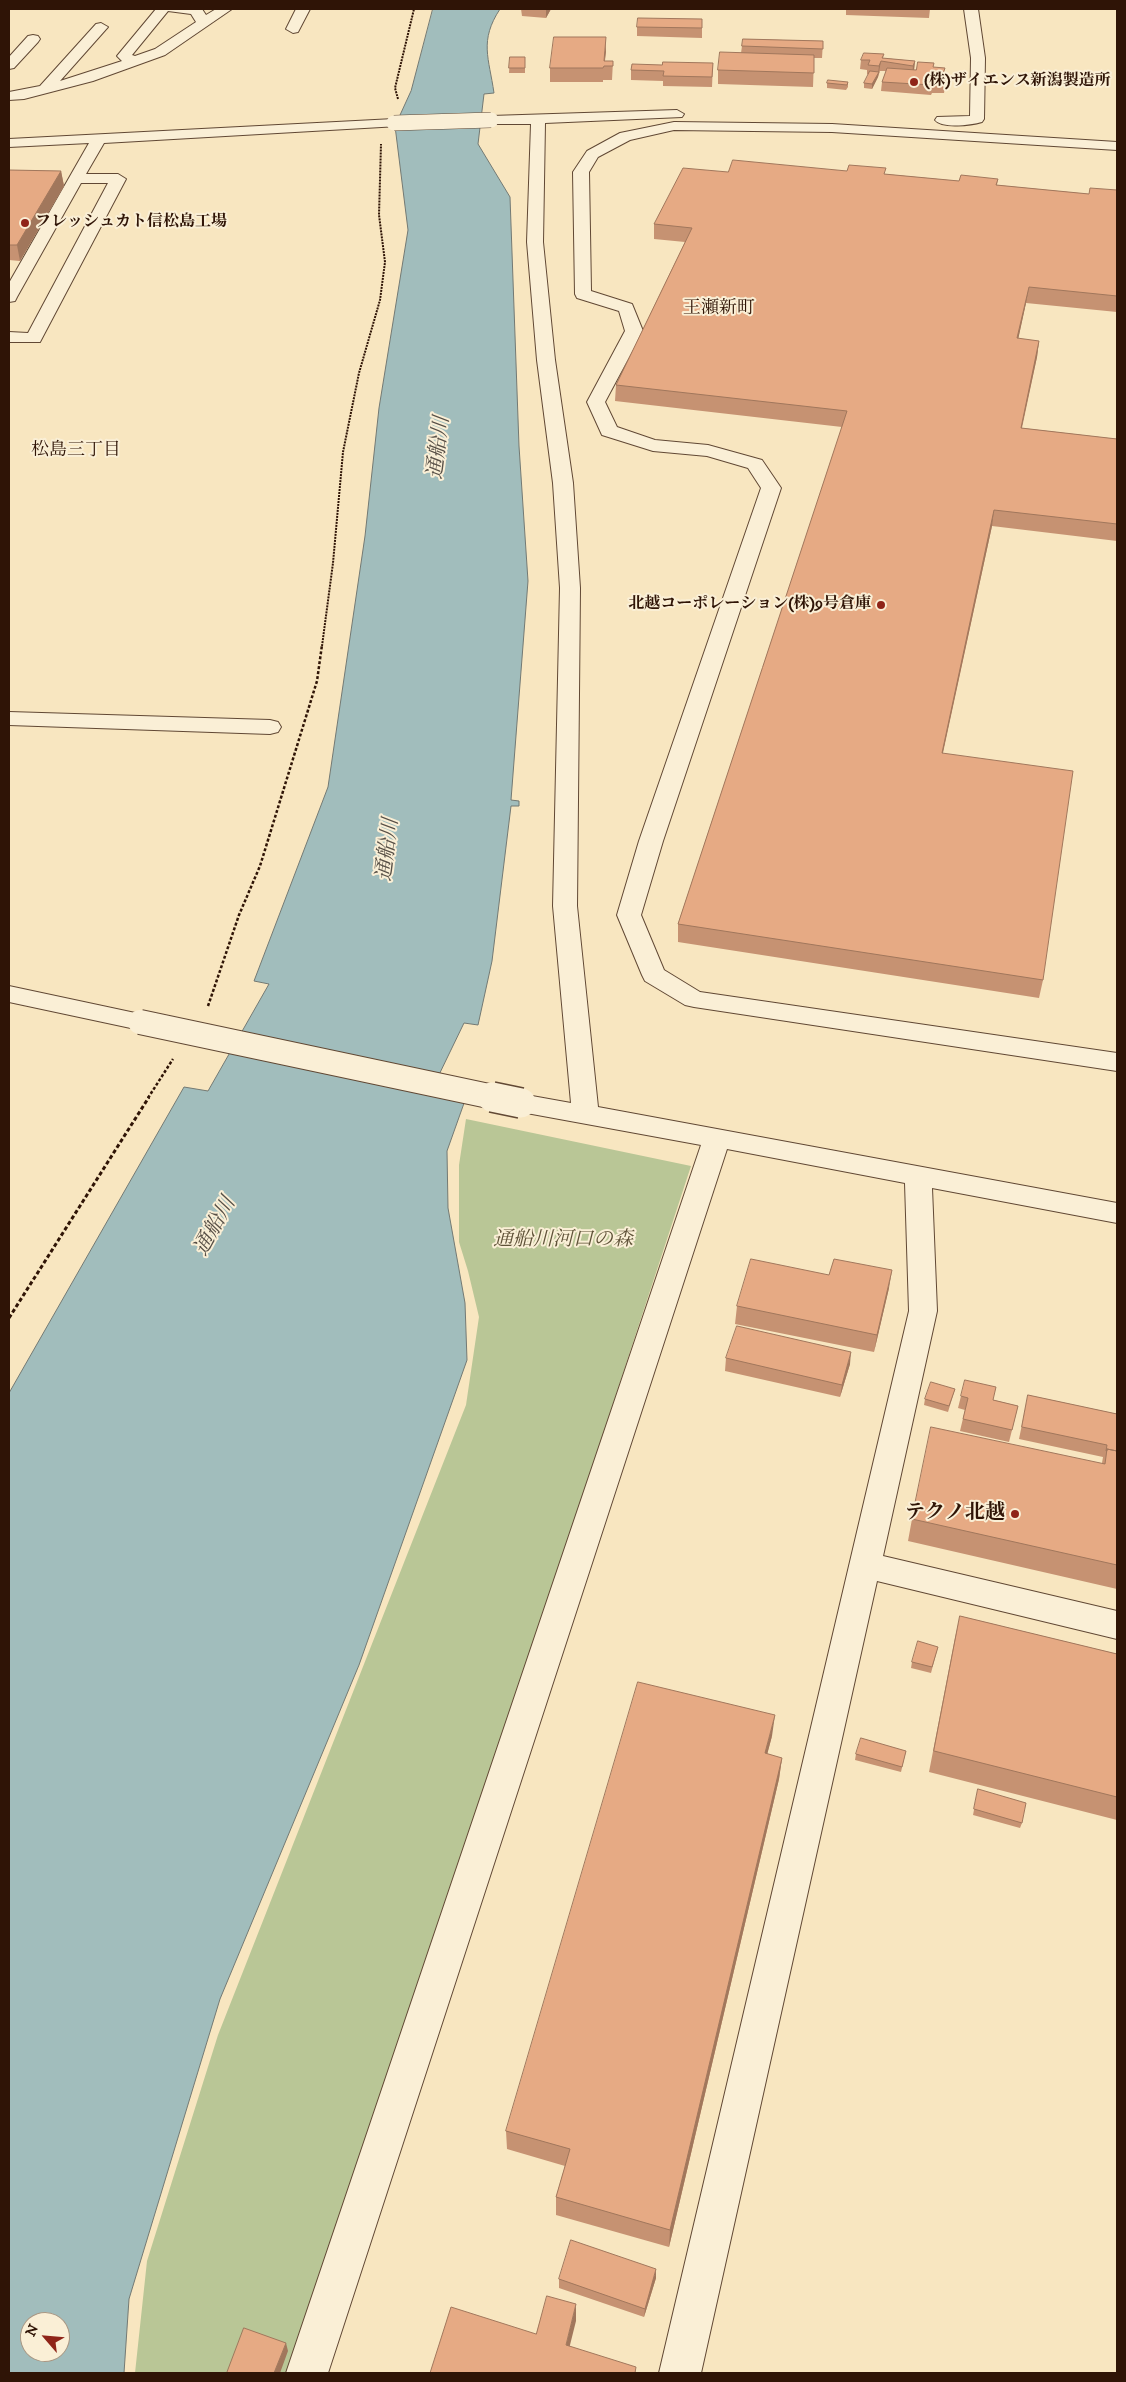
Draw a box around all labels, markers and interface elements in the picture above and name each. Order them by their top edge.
place label: (株)ザイエンス新潟製造所 [924,72,1111,92]
marker: (株)ザイエンス新潟製造所 [908,76,920,88]
place label: フレッシュカト信松島工場 [35,213,227,233]
marker: フレッシュカト信松島工場 [19,217,31,229]
district label: 王瀬新町 [683,298,755,320]
water label: 通船川 [424,415,456,481]
district label: 松島三丁目 [31,440,121,462]
place label: 北越コーポレーション(株)9号倉庫 [628,595,871,615]
marker: 北越コーポレーション(株)9号倉庫 [875,599,887,611]
water label: 通船川 [373,817,405,883]
water label: 通船川 [190,1193,242,1261]
park label: 通船川河口の森 [493,1229,633,1253]
place label: テクノ北越 [905,1502,1005,1526]
marker: テクノ北越 [1009,1508,1021,1520]
north arrow [20,2312,70,2362]
text: N [22,2321,43,2340]

